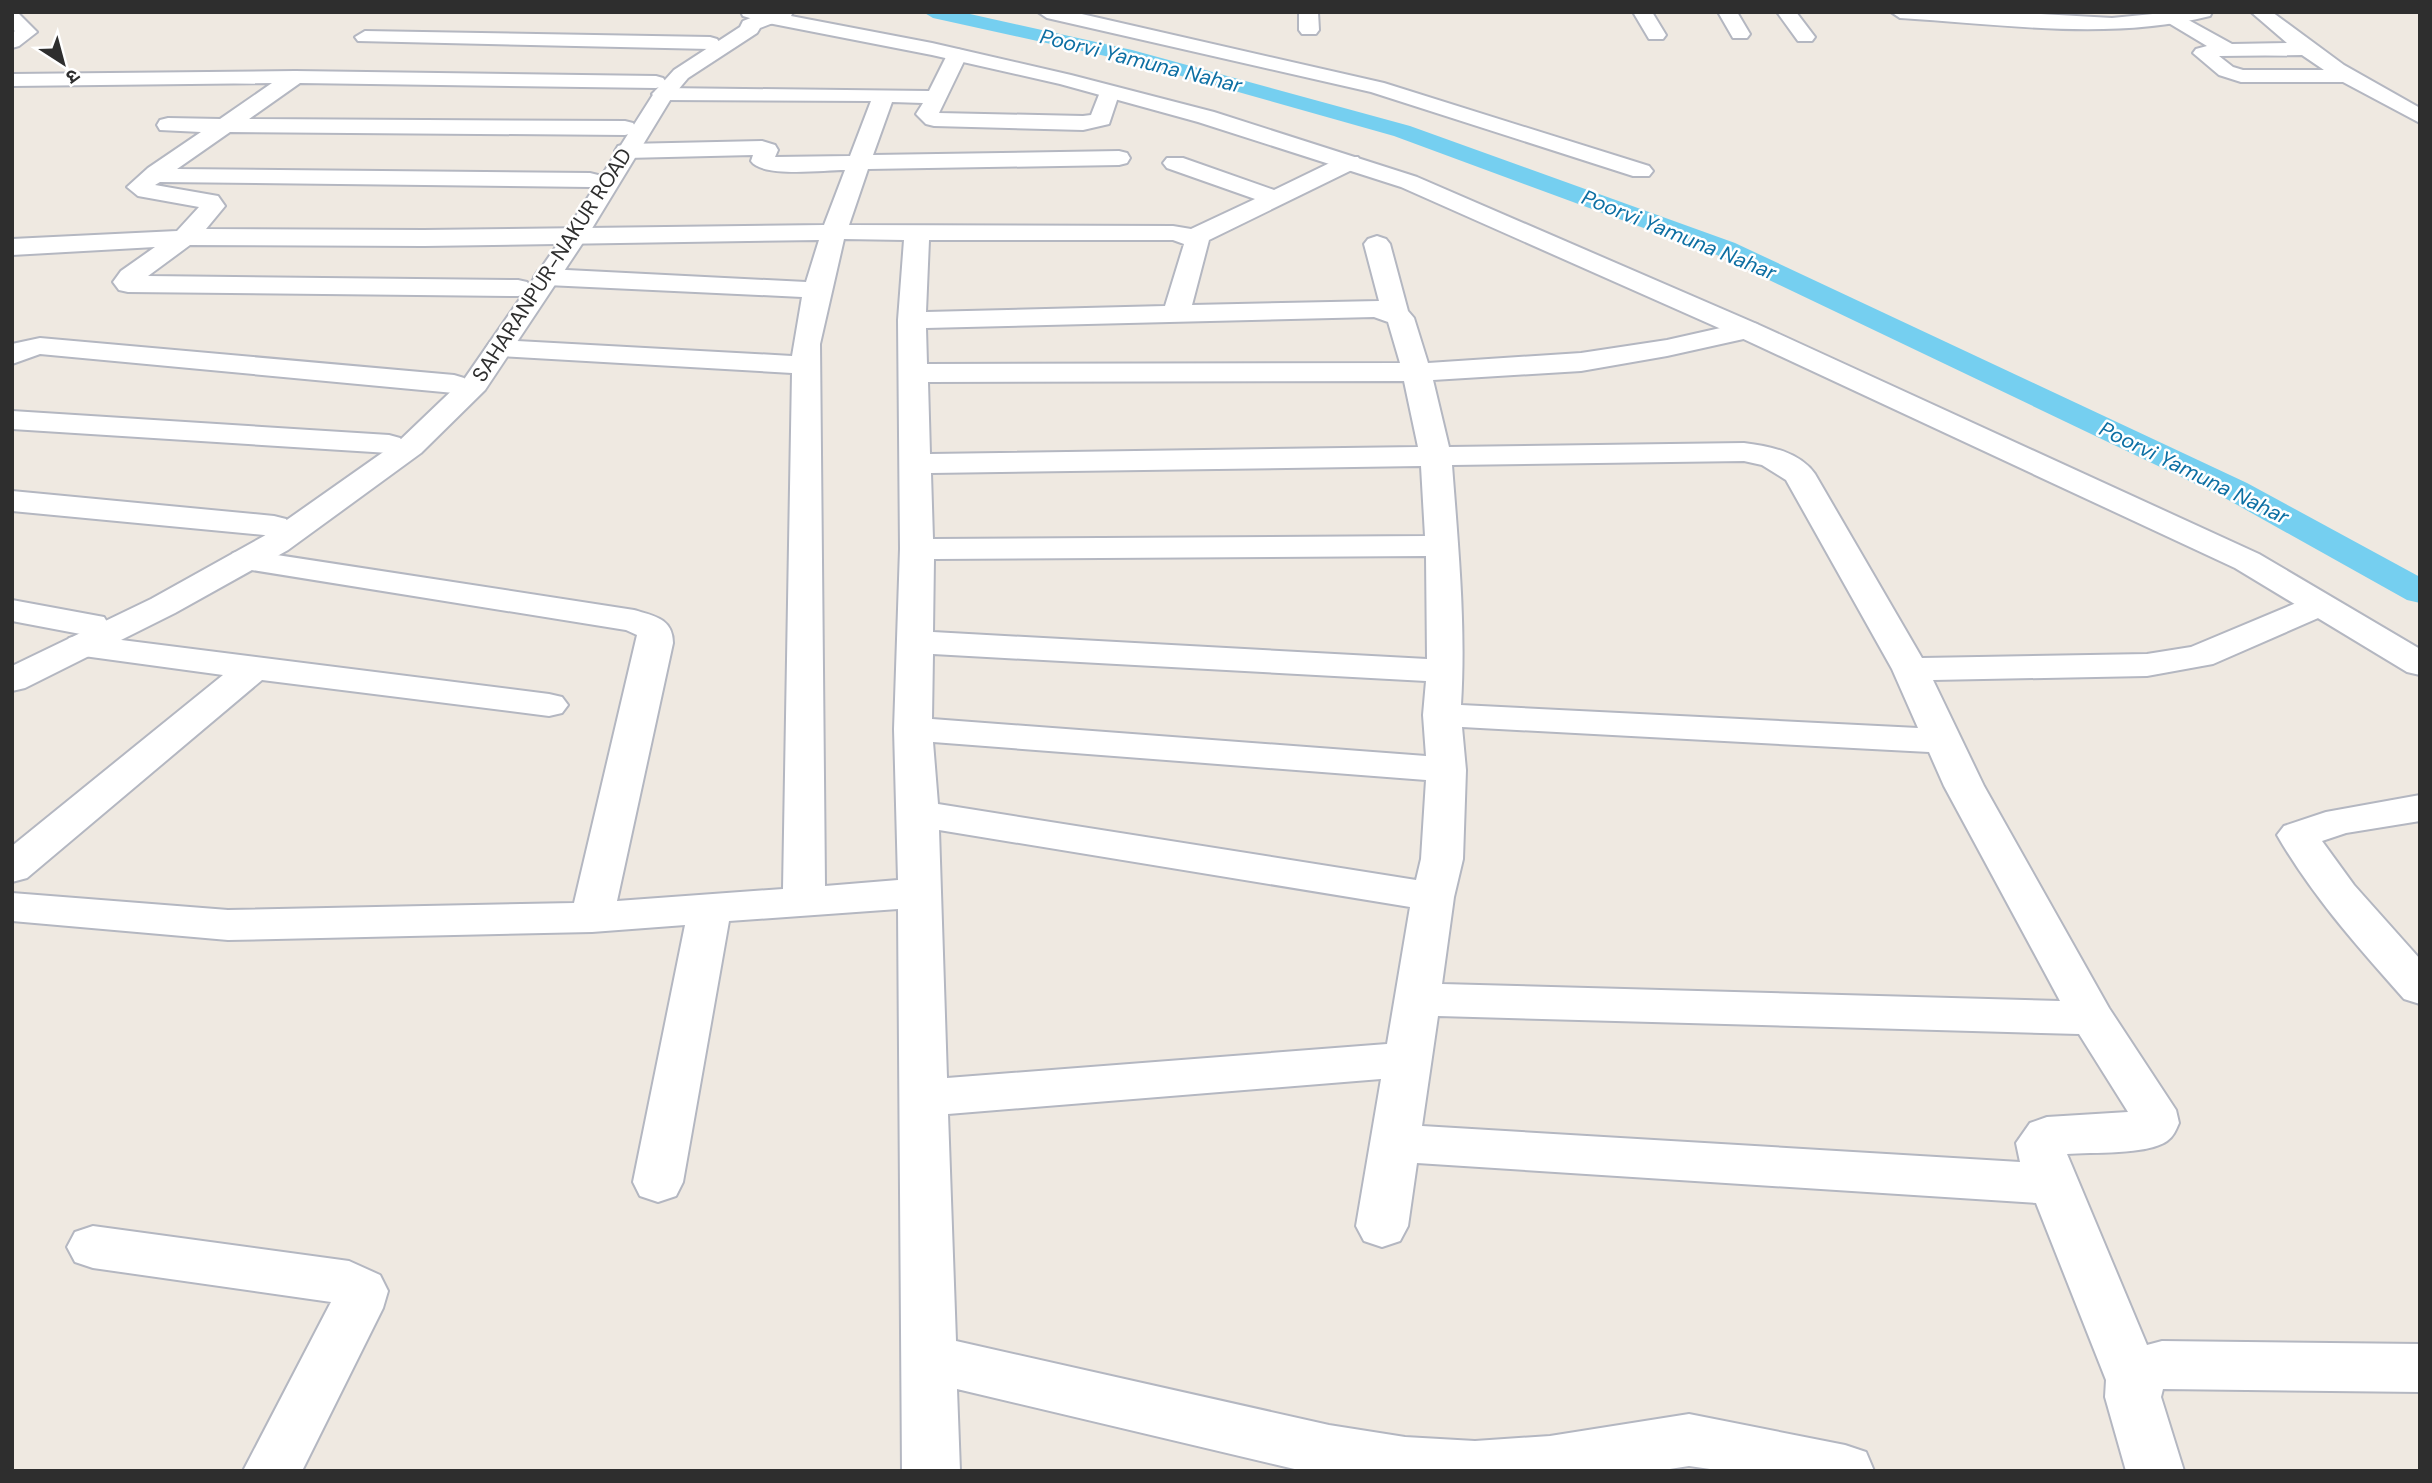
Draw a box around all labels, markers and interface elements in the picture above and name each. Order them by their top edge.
water label: Poorvi Yamuna Nahar [1037,22,1246,100]
north arrow [28,28,98,98]
text: उ [60,63,85,90]
street label: SAHARANPUR-NAKUR ROAD [466,143,638,387]
water label: Poorvi Yamuna Nahar [1578,183,1782,287]
water label: Poorvi Yamuna Nahar [2095,415,2294,532]

